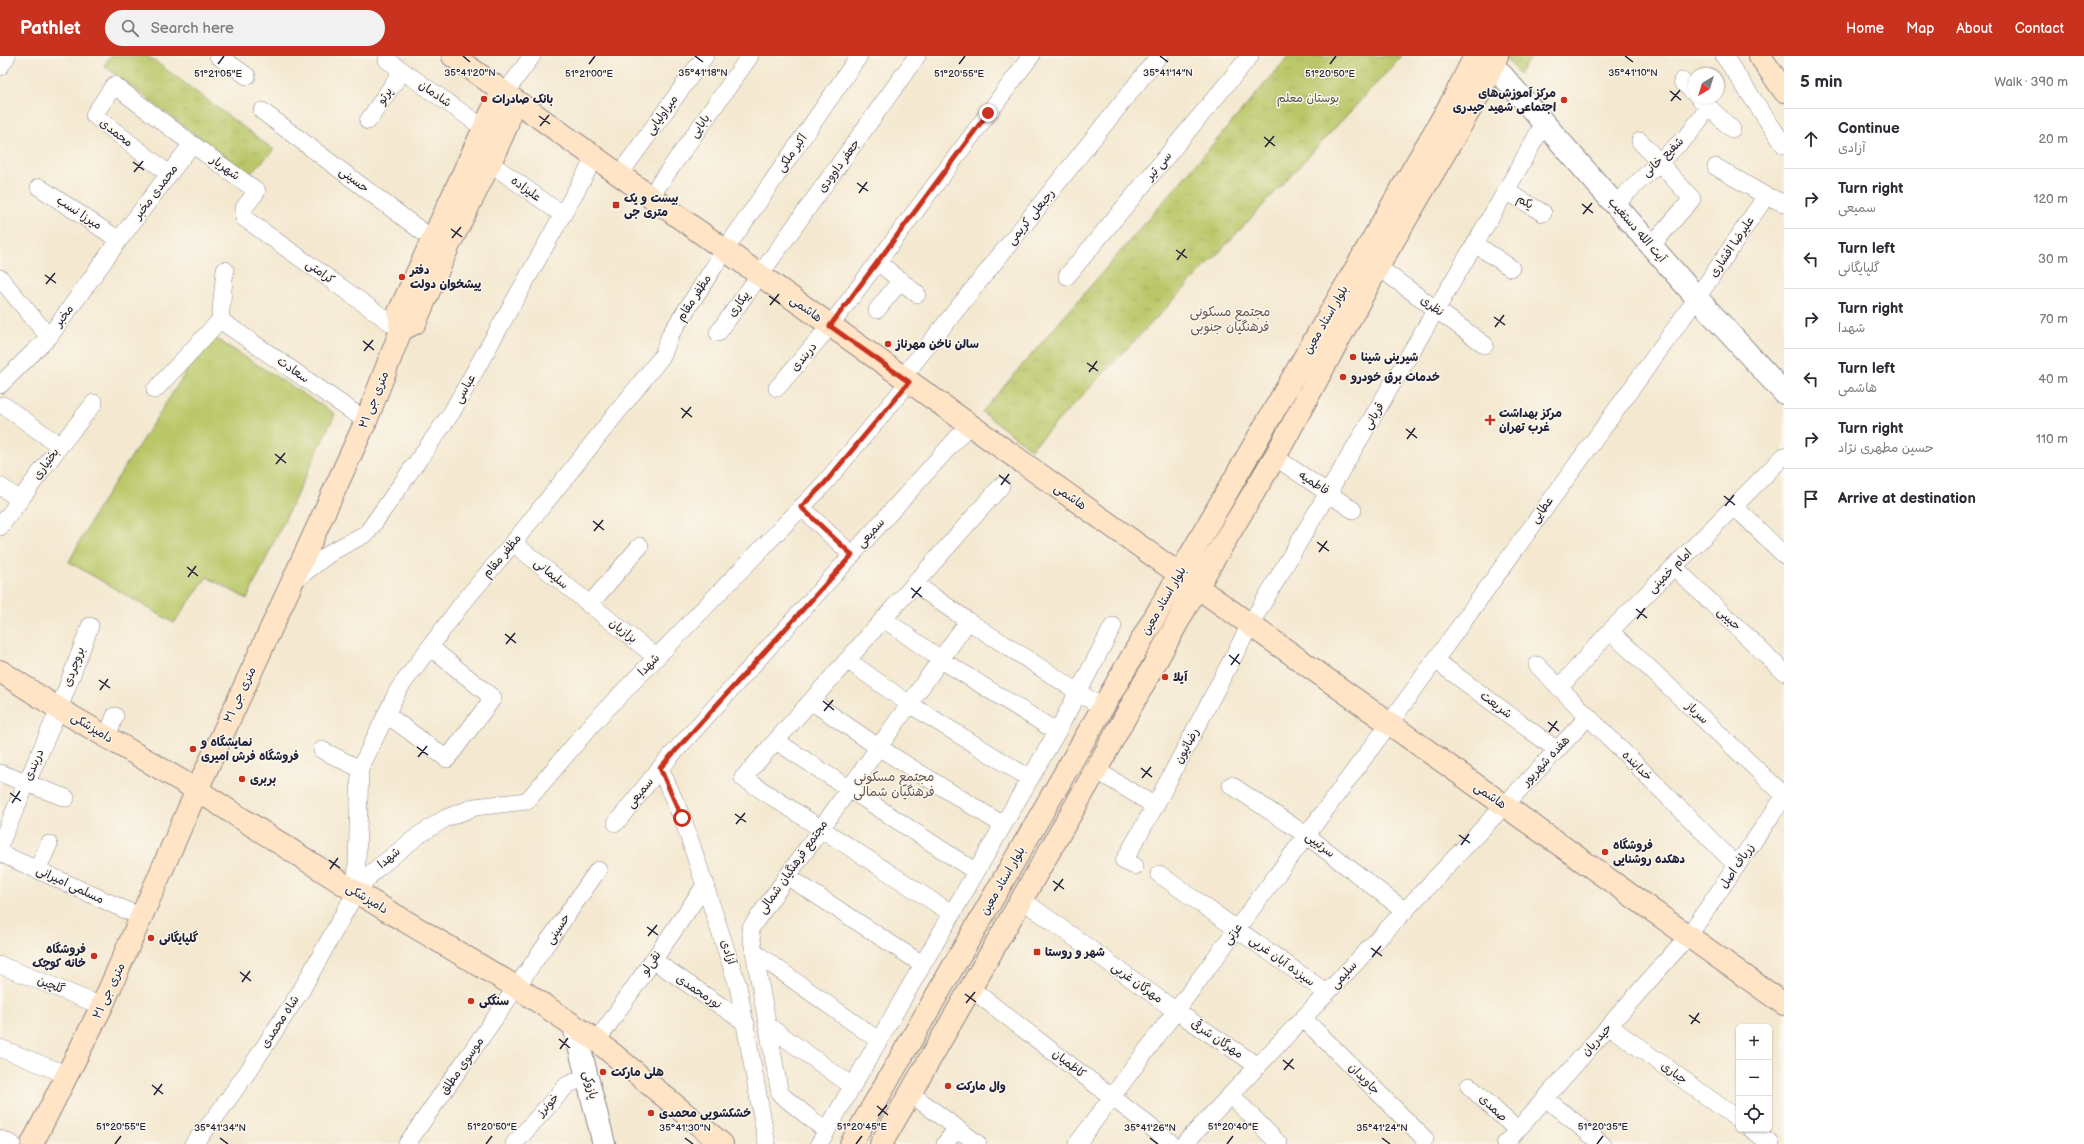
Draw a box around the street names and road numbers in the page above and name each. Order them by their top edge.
street label: شادمان [416,77,454,111]
street label: پرتو [373,85,396,108]
street label: میراولیایی [643,92,681,138]
street label: بابایی [687,111,713,141]
street label: محمدی [96,115,136,151]
street label: اکبر ملکی [773,131,811,175]
street label: شفیع خانی [1639,134,1688,181]
street label: جعفر داوودی [815,136,863,196]
street label: سی تیر [1142,149,1175,184]
street label: شهریار [207,152,243,184]
street label: محمدی مخبر [130,162,181,223]
street label: حسینی [336,164,372,196]
street label: علیزاده [508,173,544,205]
street label: رجبعلی کریمی [1004,186,1058,248]
street label: یکم [1513,191,1536,214]
street label: میرزا نسب [53,193,105,233]
street label: آیت الله دستغیب [1605,195,1670,266]
street label: علیرضا افشاری [1706,214,1758,280]
street label: کرامتی [303,257,337,287]
street label: مظفر مقام [673,272,715,325]
street label: بلوار استاد معین [1300,283,1352,357]
street label: پیکاری [725,288,753,320]
street label: هاشمی [787,292,825,326]
street label: نظری [1417,292,1447,320]
street label: مخبر [50,302,77,331]
street label: دربندی [788,340,820,374]
street label: سعادت [274,354,312,386]
street label: ۲۱ متری جی [356,369,392,431]
street label: عباسی [451,372,479,406]
street label: قربانی [1360,400,1388,432]
street label: بختیاری [29,445,63,483]
street label: فاطمیه [1296,468,1332,498]
street label: هاشمی [1051,481,1089,514]
street label: عطایی [1527,494,1557,526]
street label: سمیعی [854,515,888,551]
street label: مظفر مقام [479,531,525,582]
street label: امام خمینی [1645,546,1696,597]
street label: سلیمانی [531,555,571,593]
street label: بلوار استاد معین [1138,564,1190,638]
street label: حبیبی [1714,604,1744,634]
street label: بزازیان [606,615,640,647]
street label: بروجردی [60,645,88,689]
street label: شهدا [635,651,663,679]
street label: ۲۱ متری جی [220,665,260,725]
street label: شریعت [1477,688,1515,722]
street label: سرباز [1682,698,1712,727]
street label: دامپزشکی [68,710,116,746]
street label: رضائیون [1171,726,1203,766]
street label: هفده شهریور [1518,733,1573,790]
street label: دربندی [21,747,47,783]
street label: خدابنده [1619,748,1655,784]
street label: سمیعی [623,775,657,811]
street label: هاشمی [1471,780,1509,813]
street label: مجتمع فرهنگیان شمالی [755,817,832,917]
street label: سرتیپی [1302,829,1338,861]
street label: زرباف اصل [1716,840,1758,892]
street label: شهدا [374,844,404,872]
street label: بلوار استاد معین [977,844,1029,918]
street label: مسلمی امیرانی [34,863,106,907]
street label: دامپزشکی [343,881,391,917]
street label: حسینی [542,911,574,947]
street label: عزتی [1220,920,1246,948]
street label: سیزده آبان غربی [1246,932,1318,990]
street label: آزادی [717,938,739,967]
street label: نقی‌لو [637,948,665,979]
street label: سلیمی [1327,958,1361,992]
street label: مهرگان غربی [1108,959,1166,1007]
street label: ۲۱ متری جی [89,961,129,1021]
street label: نورمحمدی [673,971,725,1013]
street label: گلچین [35,973,67,997]
street label: شاه محمدی [257,993,303,1051]
street label: مهرگان شرقی [1188,1016,1246,1062]
street label: حیدریان [1579,1021,1615,1059]
street label: موسوی مطلق [437,1034,487,1098]
street label: کاظمیان [1049,1046,1089,1082]
street label: جباری [1658,1058,1690,1088]
street label: جاویدان [1345,1060,1383,1098]
street label: پازوکی [579,1069,601,1101]
street label: خونرز [533,1090,562,1120]
street label: صمدی [1476,1091,1510,1125]

